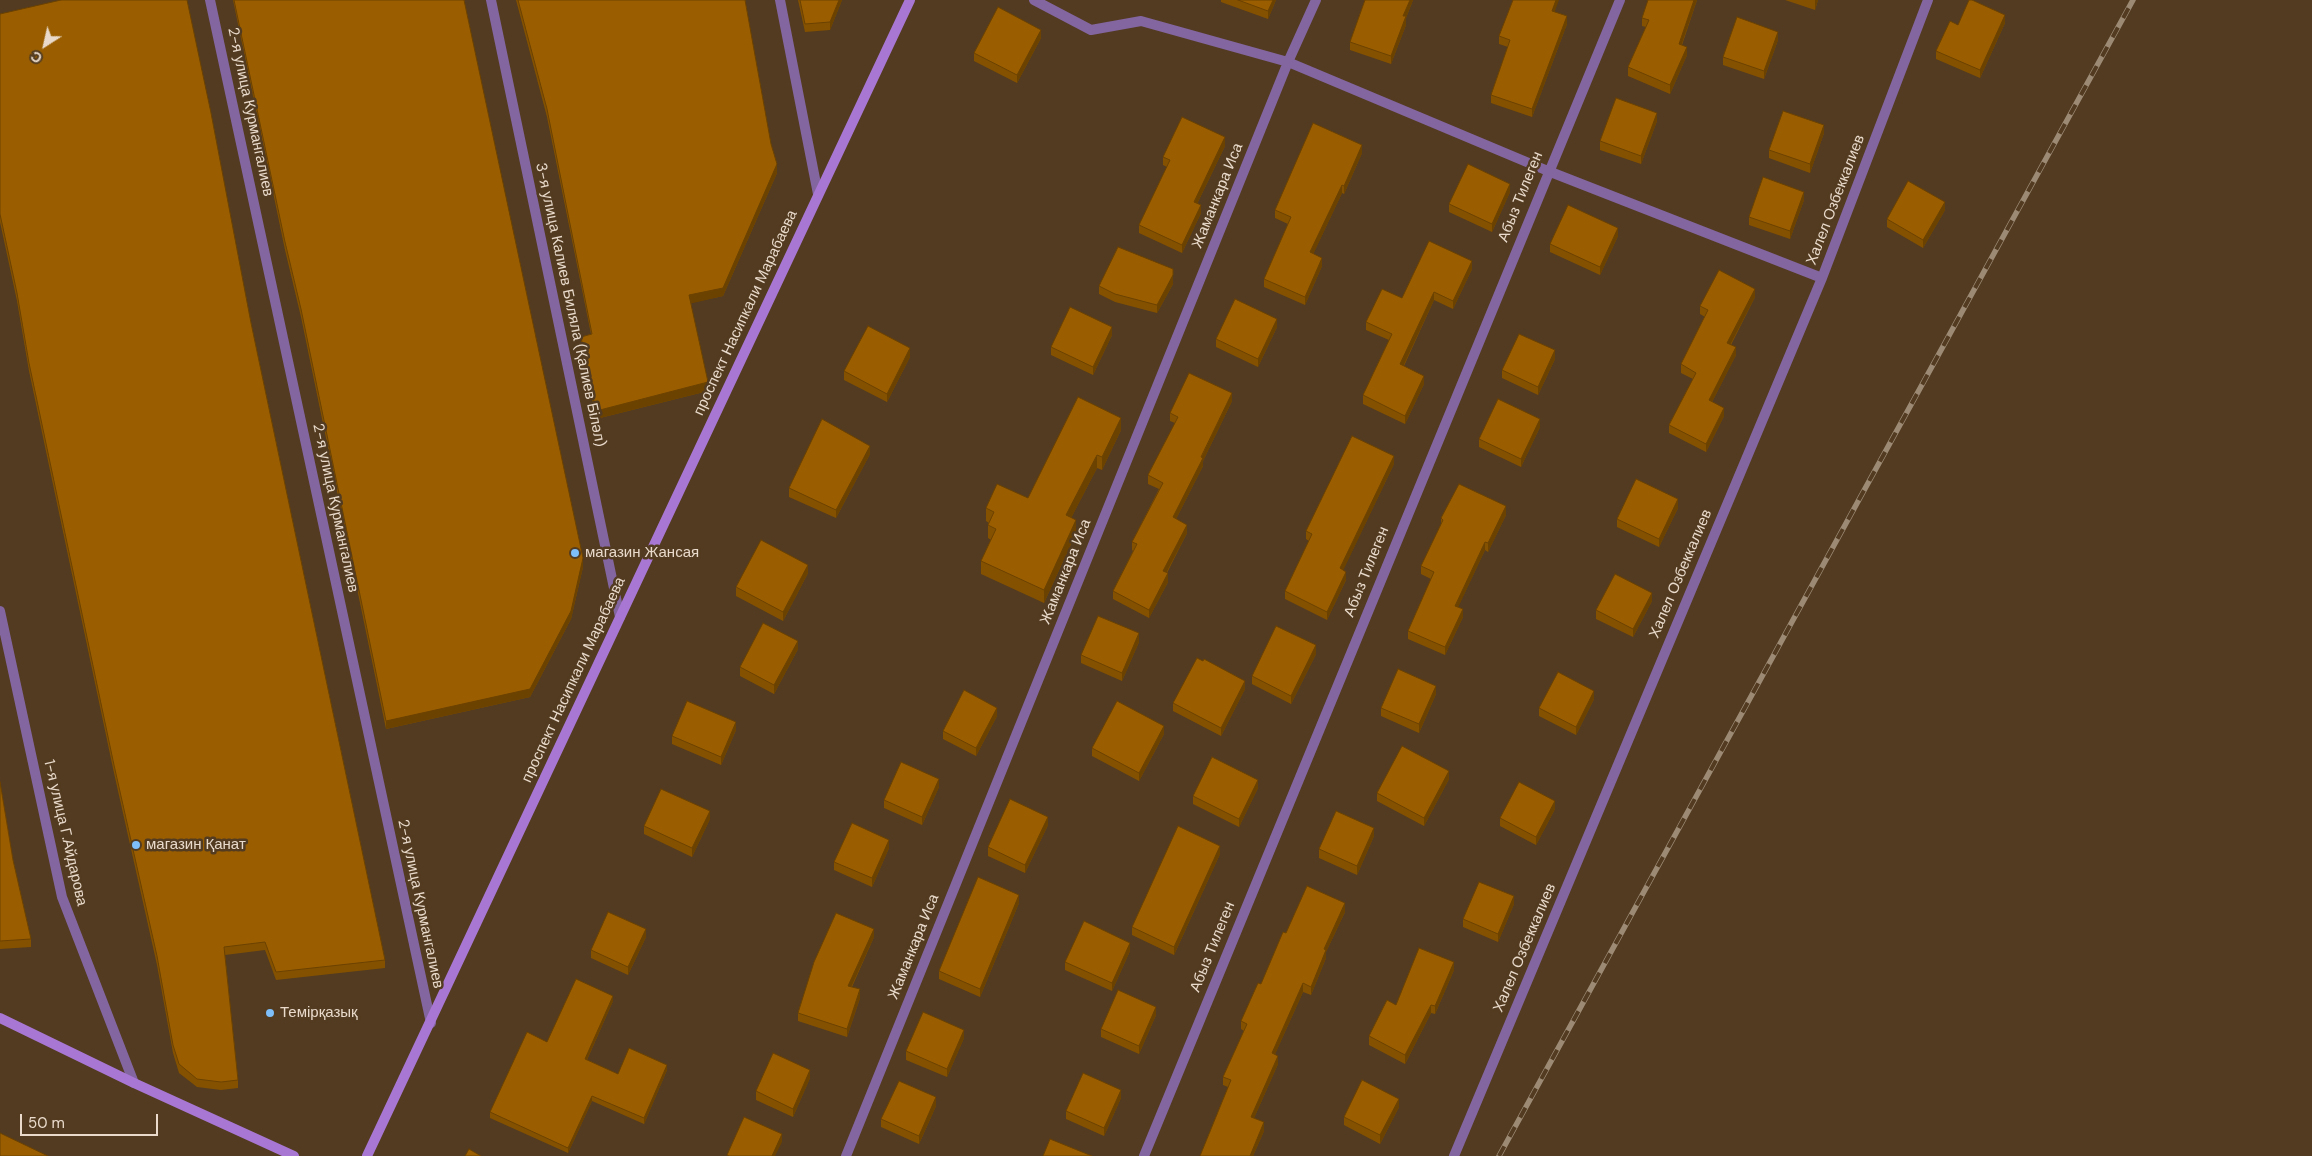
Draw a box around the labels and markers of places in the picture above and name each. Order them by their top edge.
place label: магазин Жансая [585,544,699,562]
marker: магазин Жансая [569,547,581,559]
place label: магазин Қанат [146,836,246,854]
marker: магазин Қанат [130,839,142,851]
place label: Темірқазық [280,1004,358,1022]
marker: Темірқазық [264,1007,276,1019]

